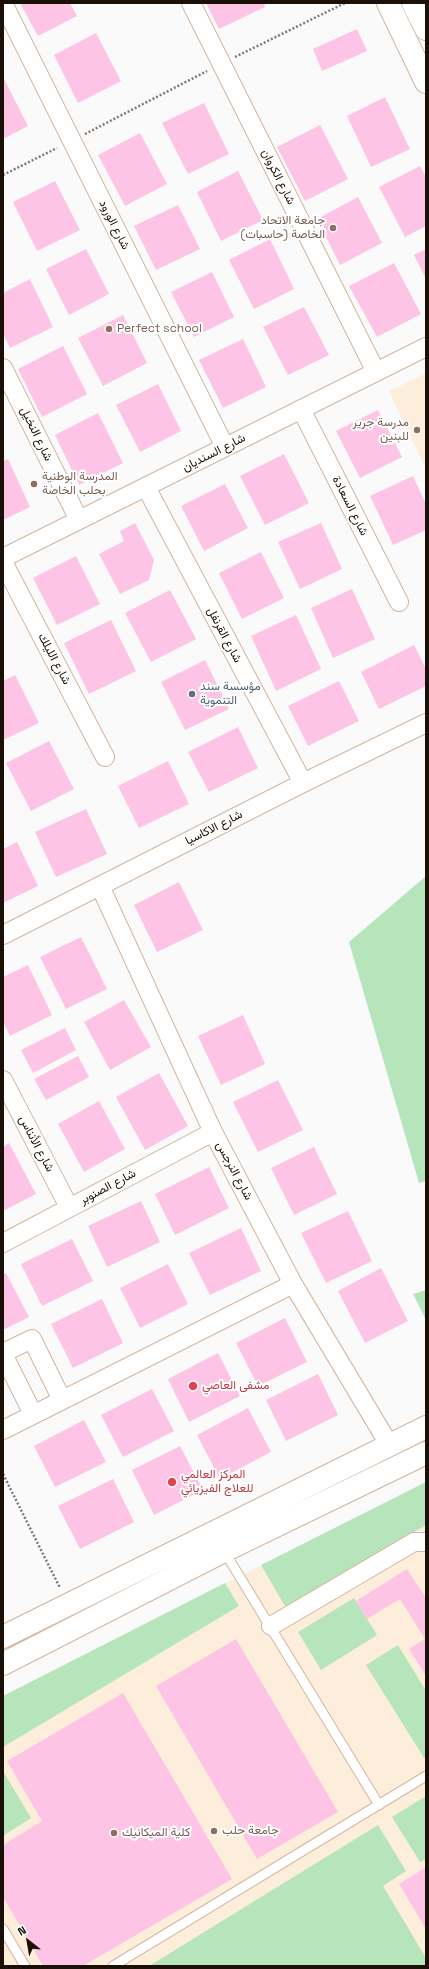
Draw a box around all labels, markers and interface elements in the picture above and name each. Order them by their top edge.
street label: شارع الكروان [258,147,298,207]
street label: شارع الورود [95,198,133,252]
place label: جامعة الاتحاد الخاصة (حاسبات) [241,214,325,242]
marker: جامعة الاتحاد الخاصة (حاسبات) [328,223,338,233]
place label: Perfect school [117,322,202,336]
marker: Perfect school [104,324,114,334]
street label: شارع النخيل [17,405,55,463]
place label: مدرسة جرير للبنين [353,416,409,444]
marker: مدرسة جرير للبنين [412,425,422,435]
street label: شارع السنديان [180,431,248,475]
place label: المدرسة الوطنية بحلب الخاصة [42,470,117,498]
street label: شارع السعادة [329,474,371,538]
marker: المدرسة الوطنية بحلب الخاصة [29,479,39,489]
street label: شارع القرنفل [203,605,245,665]
street label: شارع الليلك [34,631,74,687]
place label: مؤسسة سند التنموية [200,680,261,708]
marker: مؤسسة سند التنموية [187,689,197,699]
street label: شارع الاكاسيا [183,807,245,849]
street label: شارع الأنناس [15,1113,57,1175]
street label: شارع النرجس [213,1139,255,1203]
street label: شارع الصنوبر [78,1166,138,1208]
place label: مشفى العاصي [202,1379,269,1393]
marker: مشفى العاصي [187,1380,199,1392]
place label: المركز العالمي للعلاج الفيزيائي [181,1468,253,1496]
marker: المركز العالمي للعلاج الفيزيائي [166,1476,178,1488]
place label: جامعة حلب [222,1824,279,1838]
place label: كلية الميكانيك [122,1826,190,1840]
marker: جامعة حلب [209,1826,219,1836]
marker: كلية الميكانيك [109,1828,119,1838]
north arrow [8,1921,48,1961]
text: N [15,1923,29,1939]

